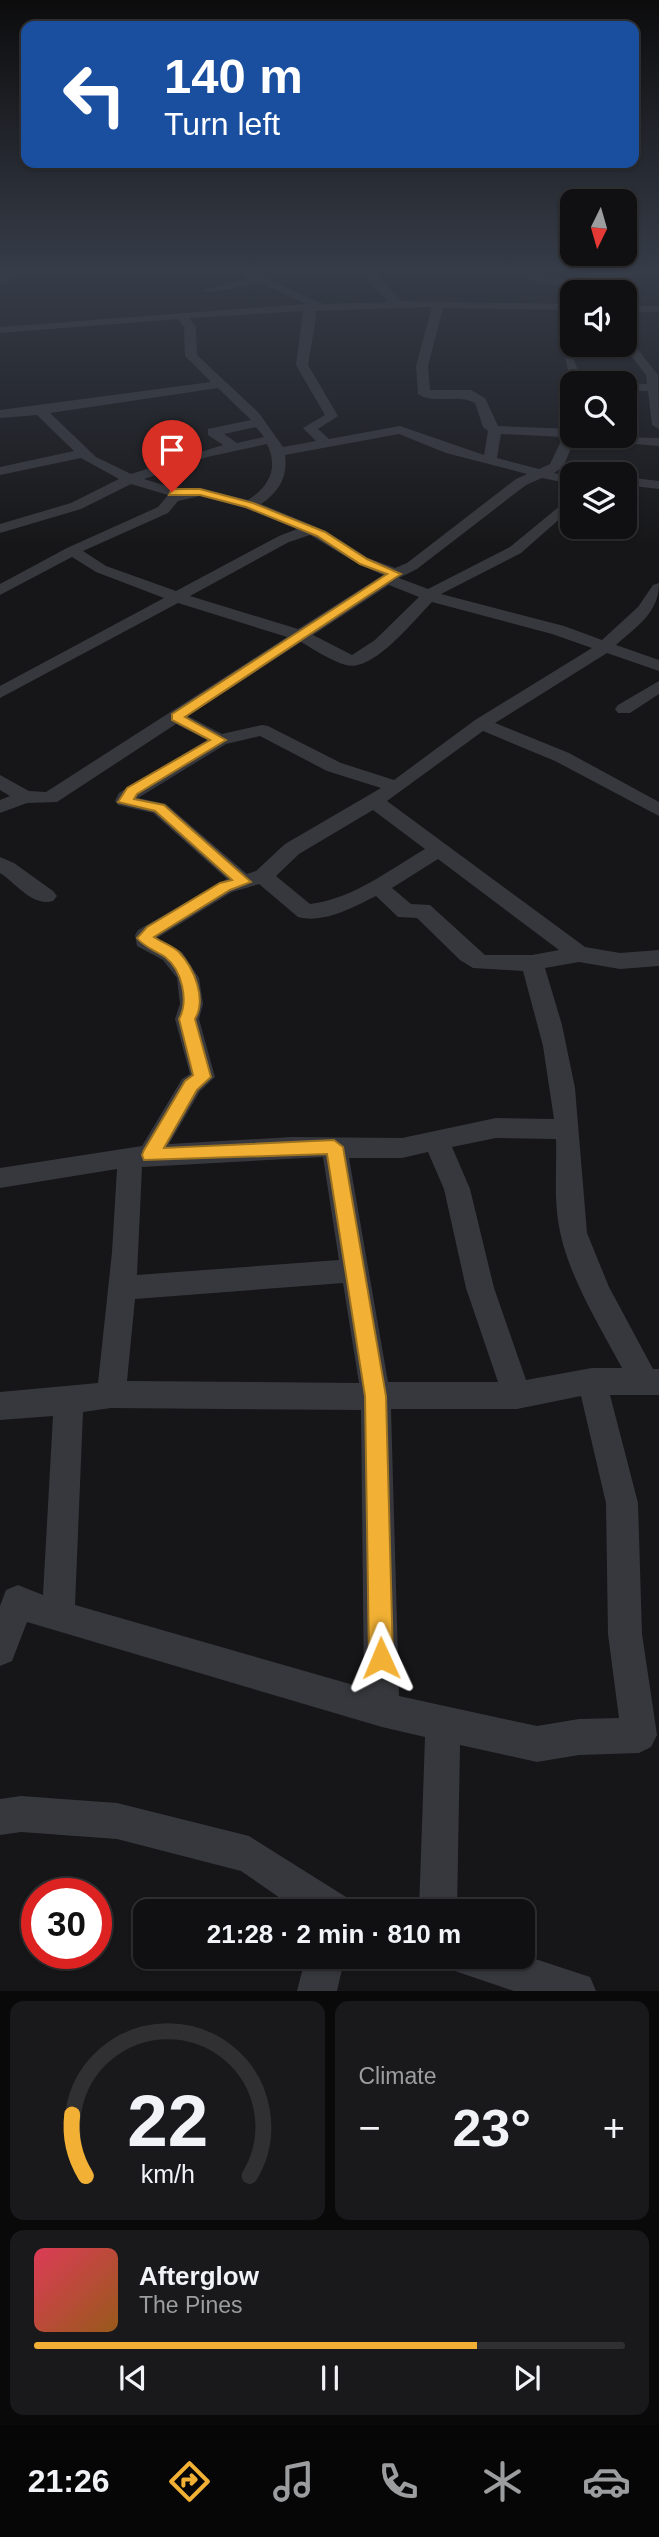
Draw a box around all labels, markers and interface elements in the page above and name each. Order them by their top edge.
icon: left [49,49,140,140]
text: 140 m [164,49,303,103]
text: Turn left [164,106,280,142]
north arrow [560,189,637,266]
map controls [560,189,637,539]
button: sound [560,280,637,357]
button: search [560,371,637,448]
pin [142,420,202,492]
icon: arrive [153,431,191,469]
button: layers [560,462,637,539]
position arrow [344,1621,418,1695]
speed limit sign: 30 [21,1878,112,1969]
text: 21:28 · 2 min · 810 m [207,1919,461,1949]
text: Climate [359,2063,436,2089]
text: 22 [127,2081,208,2162]
text: 23° [452,2099,531,2157]
text: − [359,2107,381,2149]
text: + [603,2107,625,2149]
text: km/h [140,2160,194,2188]
text: Afterglow [139,2261,259,2291]
text: The Pines [139,2292,243,2318]
icon: previous [114,2359,152,2397]
icon: pause [311,2359,349,2397]
icon: next [508,2359,546,2397]
icon: directions [165,2457,214,2506]
icon: music [269,2457,318,2506]
icon: phone [374,2457,423,2506]
icon: climate [478,2457,527,2506]
icon: car [582,2457,631,2506]
text: 21:26 [28,2463,110,2499]

